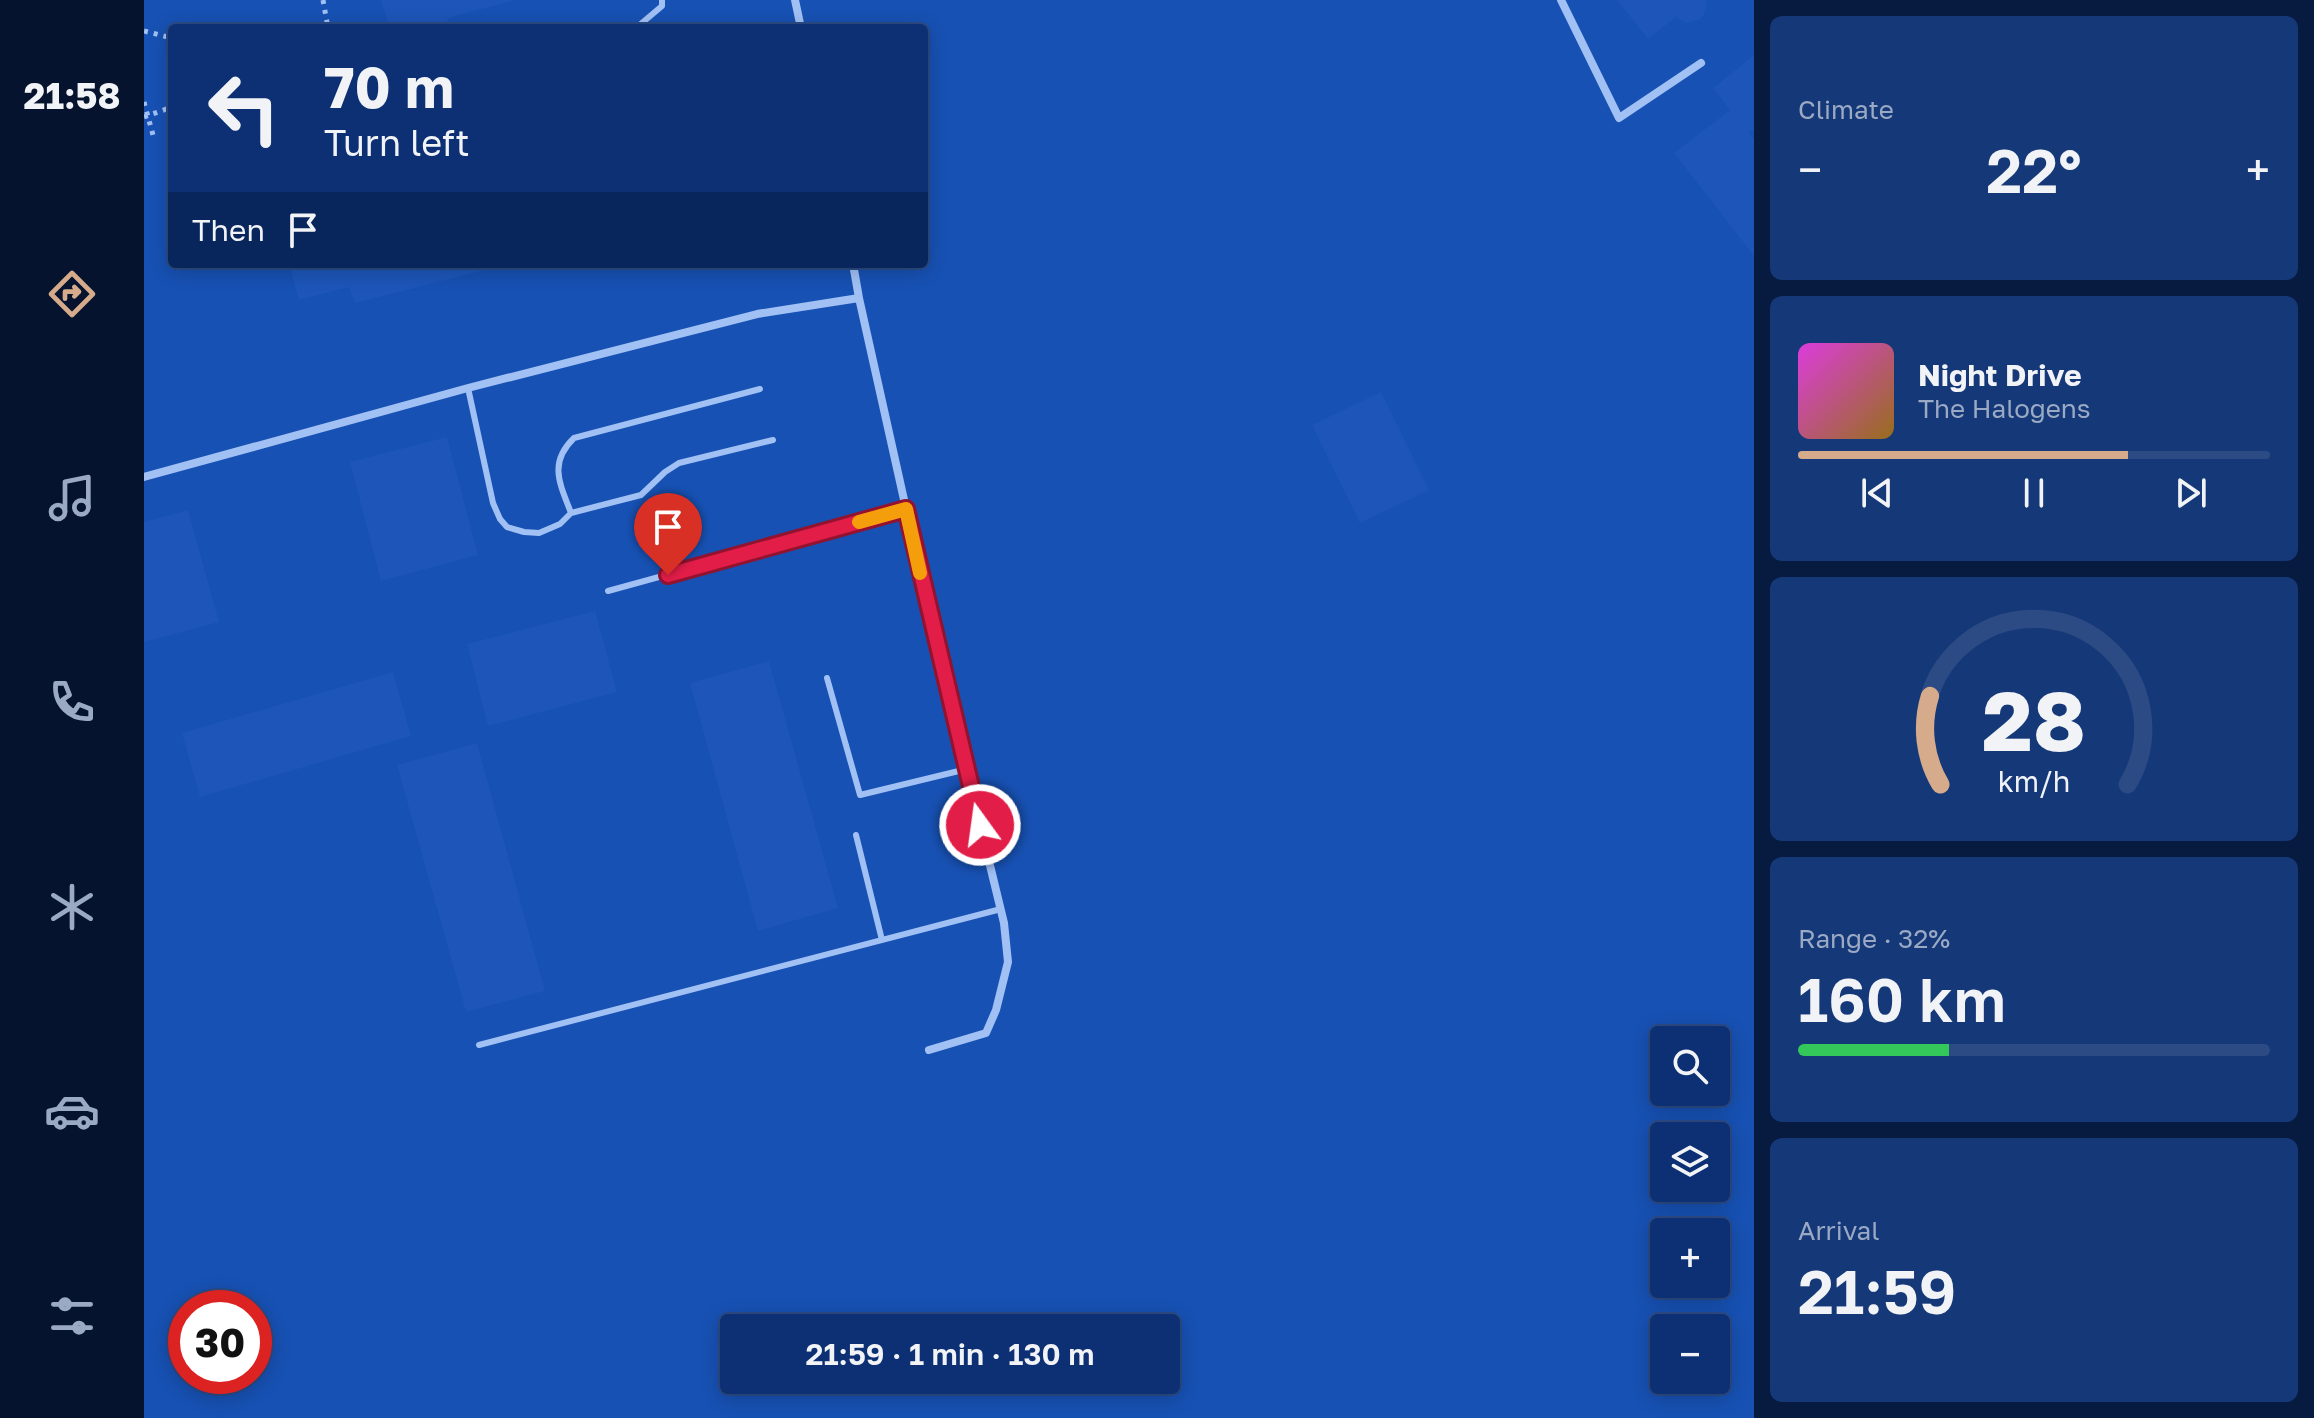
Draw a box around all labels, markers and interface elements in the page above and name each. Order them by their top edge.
text: 70 m [324,53,454,120]
icon: left [192,56,296,160]
text: 21:58 [23,74,121,117]
text: Climate [1798,94,1894,125]
text: Turn left [324,121,470,164]
text: 22° [1986,134,2082,206]
text: − [1798,143,1822,196]
text: + [2246,143,2270,196]
icon: arrive [281,208,325,252]
text: Then [192,212,265,248]
icon: directions [44,266,100,322]
text: Night Drive [1918,357,2082,393]
text: The Halogens [1918,393,2091,424]
icon: music [44,470,100,526]
icon: previous [1855,471,1899,515]
icon: pause [2012,471,2056,515]
icon: next [2169,471,2213,515]
pin [634,493,702,575]
icon: arrive [646,505,690,549]
text: 28 [1982,669,2086,769]
icon: phone [44,674,100,730]
text: km/h [1998,764,2070,798]
position arrow [938,783,1022,867]
icon: climate [44,879,100,935]
text: Range · 32% [1798,923,1950,954]
text: 160 km [1798,963,2006,1035]
map controls [1650,1026,1730,1394]
button: search [1650,1026,1730,1106]
icon: car [44,1083,100,1139]
button: layers [1650,1122,1730,1202]
text: Arrival [1798,1215,1879,1246]
button: + [1650,1218,1730,1298]
text: 21:59 [1798,1255,1956,1327]
icon: filters [44,1288,100,1344]
speed limit sign: 30 [168,1290,272,1394]
button: − [1650,1314,1730,1394]
text: 21:59 · 1 min · 130 m [806,1336,1095,1372]

